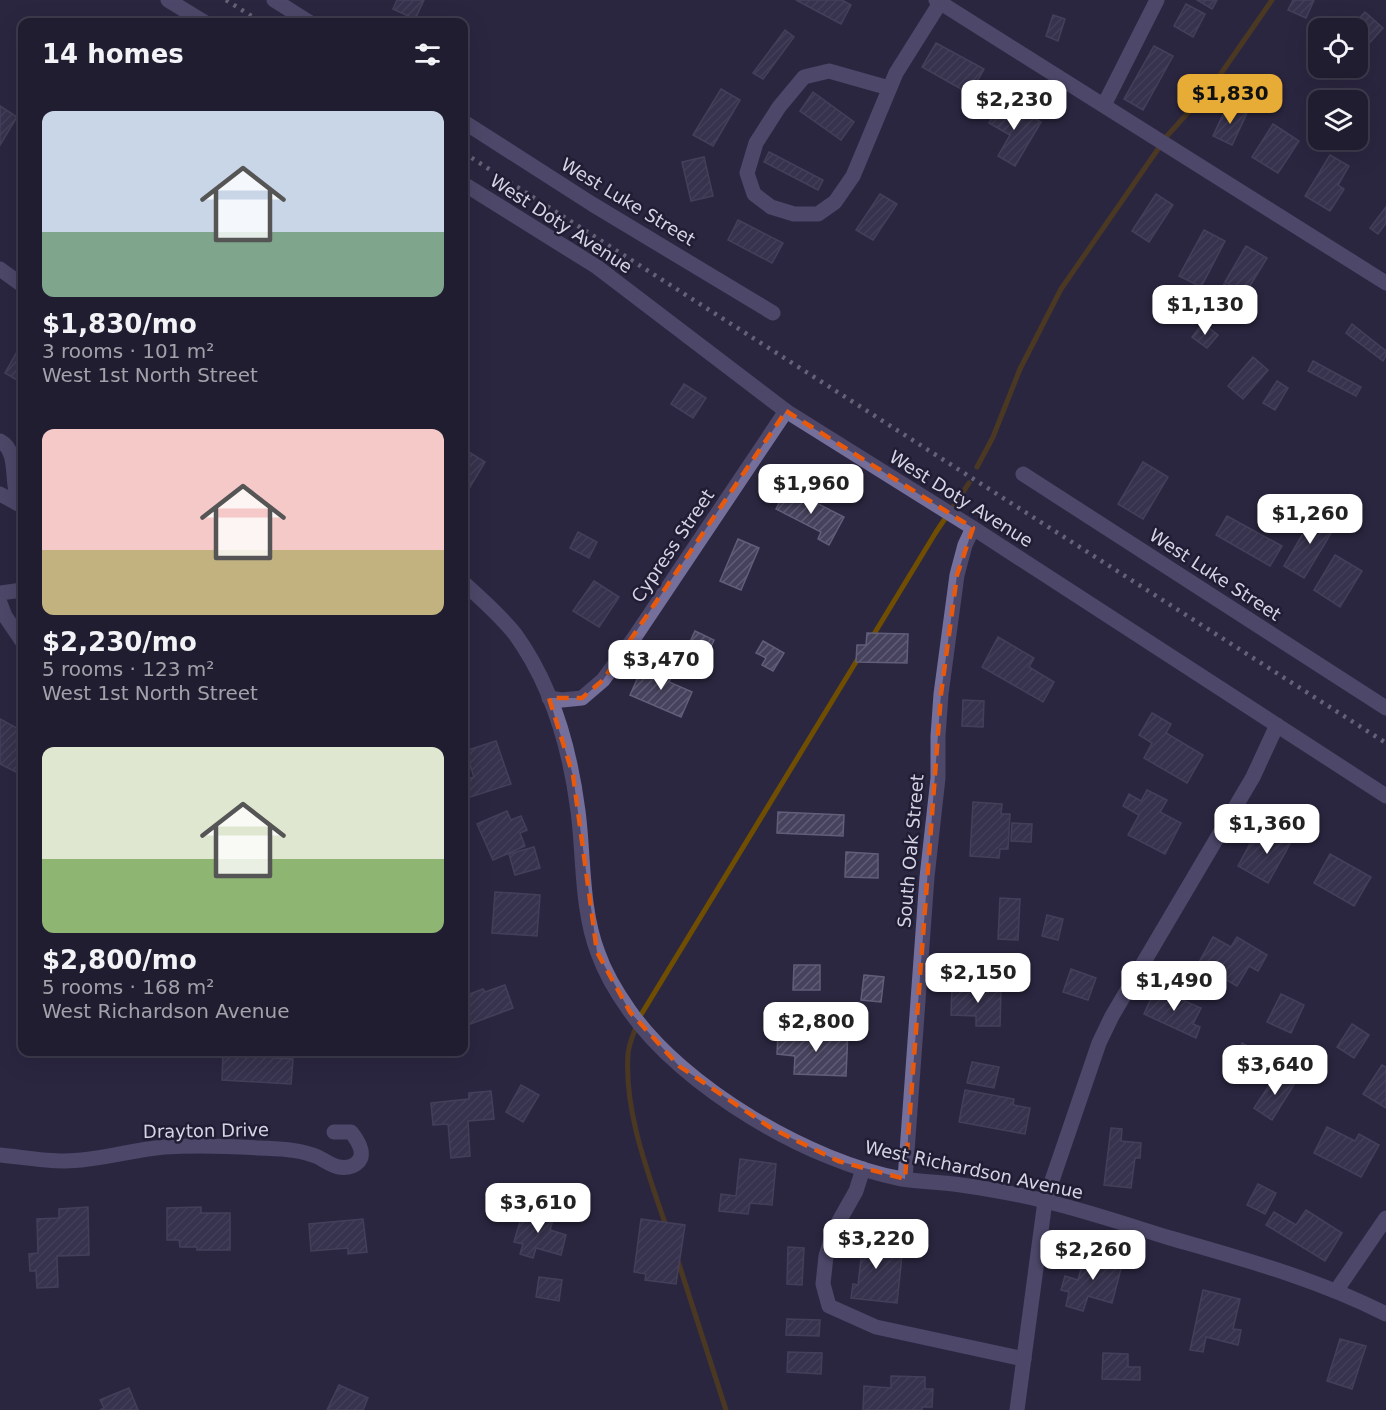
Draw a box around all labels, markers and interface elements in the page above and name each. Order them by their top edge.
map controls [1308,18,1368,150]
button: locate [1308,18,1368,78]
icon: filters [411,38,444,71]
text: 14 homes [42,39,184,69]
pin: $1,830 [1181,74,1279,125]
pin: $2,230 [965,80,1063,131]
text: $1,830 [1191,81,1269,105]
text: $2,230 [975,87,1053,111]
button: layers [1308,90,1368,150]
icon: home [189,150,297,258]
street label: West Luke Street [558,153,699,250]
street label: West Doty Avenue [486,170,636,277]
pin: $1,130 [1156,285,1254,336]
text: $1,130 [1166,292,1244,316]
text: $1,830/mo [42,309,197,339]
text: 3 rooms · 101 m² [42,339,214,363]
text: West 1st North Street [42,363,258,387]
street label: West Doty Avenue [886,446,1037,551]
pin: $1,960 [762,464,860,515]
icon: home [189,468,297,576]
text: $1,960 [772,471,850,495]
street label: Cypress Street [627,485,718,606]
pin: $1,260 [1261,494,1359,545]
text: $1,260 [1271,501,1349,525]
street label: West Luke Street [1146,524,1285,625]
text: $2,230/mo [42,627,197,657]
pin: $3,470 [612,640,710,691]
text: $3,470 [622,647,700,671]
text: 5 rooms · 123 m² [42,657,214,681]
text: West 1st North Street [42,681,258,705]
street label: South Oak Street [893,773,928,929]
icon: home [189,786,297,894]
pin: $1,360 [1218,804,1316,855]
text: $1,360 [1228,811,1306,835]
text: $2,800/mo [42,945,197,975]
pin: $2,150 [929,953,1027,1004]
text: $2,150 [939,960,1017,984]
pin: $1,490 [1125,961,1223,1012]
text: $1,490 [1135,968,1213,992]
text: 5 rooms · 168 m² [42,975,214,999]
text: West Richardson Avenue [42,999,289,1023]
pin: $2,800 [767,1002,865,1053]
text: $2,800 [777,1009,855,1033]
pin: $3,640 [1226,1045,1324,1096]
text: $3,640 [1236,1052,1314,1076]
street label: Drayton Drive [143,1119,269,1142]
street label: West Richardson Avenue [863,1136,1085,1203]
pin: $3,610 [489,1183,587,1234]
text: $3,610 [499,1190,577,1214]
pin: $3,220 [827,1219,925,1270]
text: $3,220 [837,1226,915,1250]
pin: $2,260 [1044,1230,1142,1281]
text: $2,260 [1054,1237,1132,1261]

